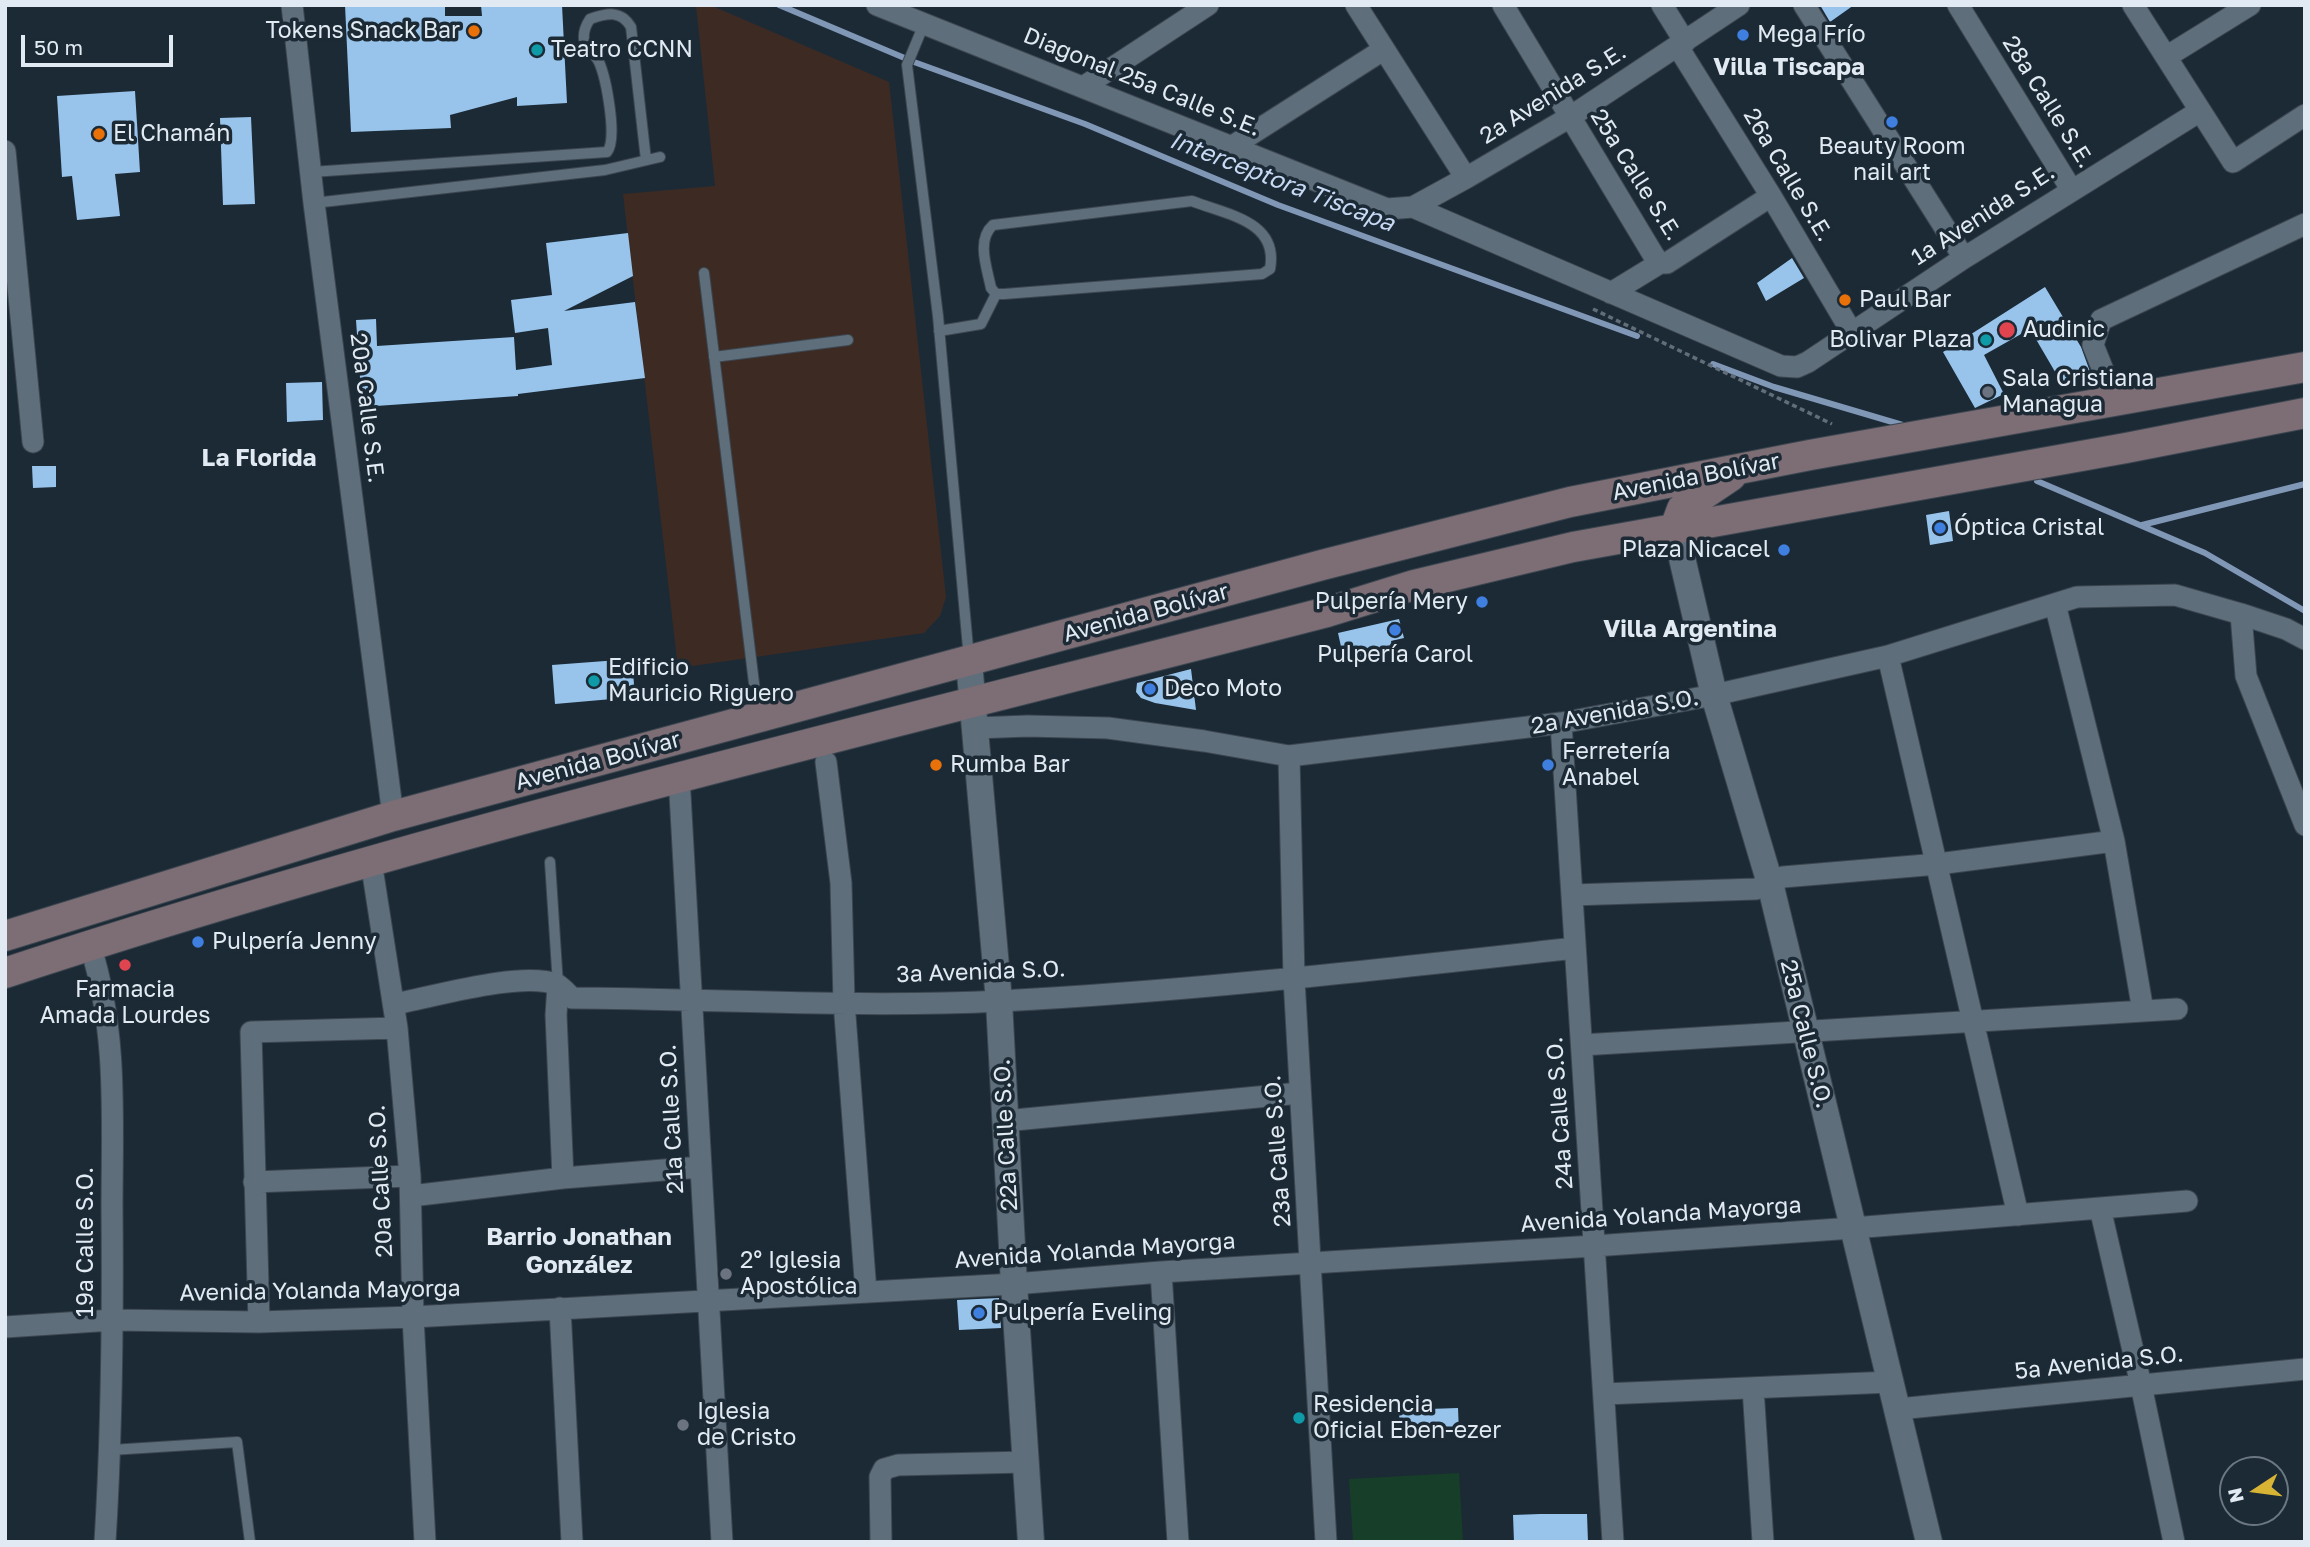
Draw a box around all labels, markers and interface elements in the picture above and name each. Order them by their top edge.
place label: Tokens Snack Bar [266,17,460,45]
scale bar [24,21,177,65]
place label: Mega Frío [1757,21,1866,49]
street label: Diagonal 25a Calle S.E. [1019,22,1265,142]
marker: Tokens Snack Bar [466,23,482,39]
marker: Mega Frío [1735,27,1751,43]
street label: 28a Calle S.E. [1996,31,2100,173]
text: 50 m [34,34,83,60]
place label: Teatro CCNN [551,36,693,64]
street label: 2a Avenida S.E. [1475,38,1631,150]
marker: Teatro CCNN [529,42,545,58]
district label: Villa Tiscapa [1713,53,1865,81]
street label: 26a Calle S.E. [1737,103,1839,247]
street label: 25a Calle S.E. [1585,104,1687,246]
marker: Beauty Room nail art [1884,114,1900,130]
place label: El Chamán [113,120,230,148]
marker: El Chamán [91,126,107,142]
water label: Interceptora Tiscapa [1166,126,1398,238]
place label: Beauty Room nail art [1818,133,1966,187]
street label: 1a Avenida S.E. [1906,158,2060,272]
place label: Paul Bar [1859,286,1951,314]
marker: Paul Bar [1837,292,1853,308]
place label: Audinic [2023,316,2105,344]
marker: Audinic [1997,320,2017,340]
place label: Bolivar Plaza [1829,326,1972,354]
street label: 20a Calle S.E. [344,331,390,485]
marker: Bolivar Plaza [1978,332,1994,348]
place label: Sala Cristiana Managua [2002,365,2154,419]
marker: Sala Cristiana Managua [1980,384,1996,400]
district label: La Florida [201,444,317,472]
street label: Avenida Bolívar [1610,447,1782,507]
place label: Óptica Cristal [1954,514,2104,542]
marker: Óptica Cristal [1932,520,1948,536]
place label: Plaza Nicacel [1622,536,1770,564]
marker: Plaza Nicacel [1776,542,1792,558]
street label: Avenida Bolívar [1060,578,1232,648]
place label: Pulpería Mery [1315,588,1468,616]
marker: Pulpería Mery [1474,594,1490,610]
district label: Villa Argentina [1603,615,1777,643]
marker: Pulpería Carol [1387,622,1403,638]
place label: Pulpería Carol [1317,641,1473,669]
place label: Edificio Mauricio Riguero [608,654,794,708]
marker: Edificio Mauricio Riguero [586,673,602,689]
place label: Deco Moto [1164,675,1282,703]
marker: Deco Moto [1142,681,1158,697]
street label: 2a Avenida S.O. [1529,684,1701,740]
street label: Avenida Bolívar [512,726,684,796]
place label: Ferretería Anabel [1562,738,1671,792]
place label: Rumba Bar [950,751,1070,779]
marker: Rumba Bar [928,757,944,773]
marker: Ferretería Anabel [1540,757,1556,773]
place label: Pulpería Jenny [212,928,377,956]
marker: Pulpería Jenny [190,934,206,950]
street label: 3a Avenida S.O. [896,955,1066,989]
marker: Farmacia Amada Lourdes [117,957,133,973]
street label: 25a Calle S.O. [1774,957,1838,1111]
place label: Farmacia Amada Lourdes [40,976,210,1030]
street label: 24a Calle S.O. [1541,1036,1579,1190]
street label: 21a Calle S.O. [654,1043,690,1195]
street label: 22a Calle S.O. [988,1058,1024,1212]
street label: 23a Calle S.O. [1259,1074,1297,1228]
street label: 20a Calle S.O. [363,1104,399,1258]
street label: 19a Calle S.O. [72,1167,100,1317]
street label: Avenida Yolanda Mayorga [1520,1191,1802,1239]
district label: Barrio Jonathan González [486,1223,672,1279]
street label: Avenida Yolanda Mayorga [954,1227,1236,1275]
place label: 2° Iglesia Apostólica [740,1247,858,1301]
marker: 2° Iglesia Apostólica [718,1266,734,1282]
street label: Avenida Yolanda Mayorga [179,1275,461,1307]
place label: Pulpería Eveling [993,1299,1172,1327]
marker: Pulpería Eveling [971,1305,987,1321]
street label: 5a Avenida S.O. [2013,1340,2185,1386]
place label: Residencia Oficial Eben-ezer [1313,1391,1501,1445]
place label: Iglesia de Cristo [697,1398,796,1452]
marker: Residencia Oficial Eben-ezer [1291,1410,1307,1426]
marker: Iglesia de Cristo [675,1417,691,1433]
north arrow [2219,1456,2289,1526]
text: N [2222,1486,2248,1505]

